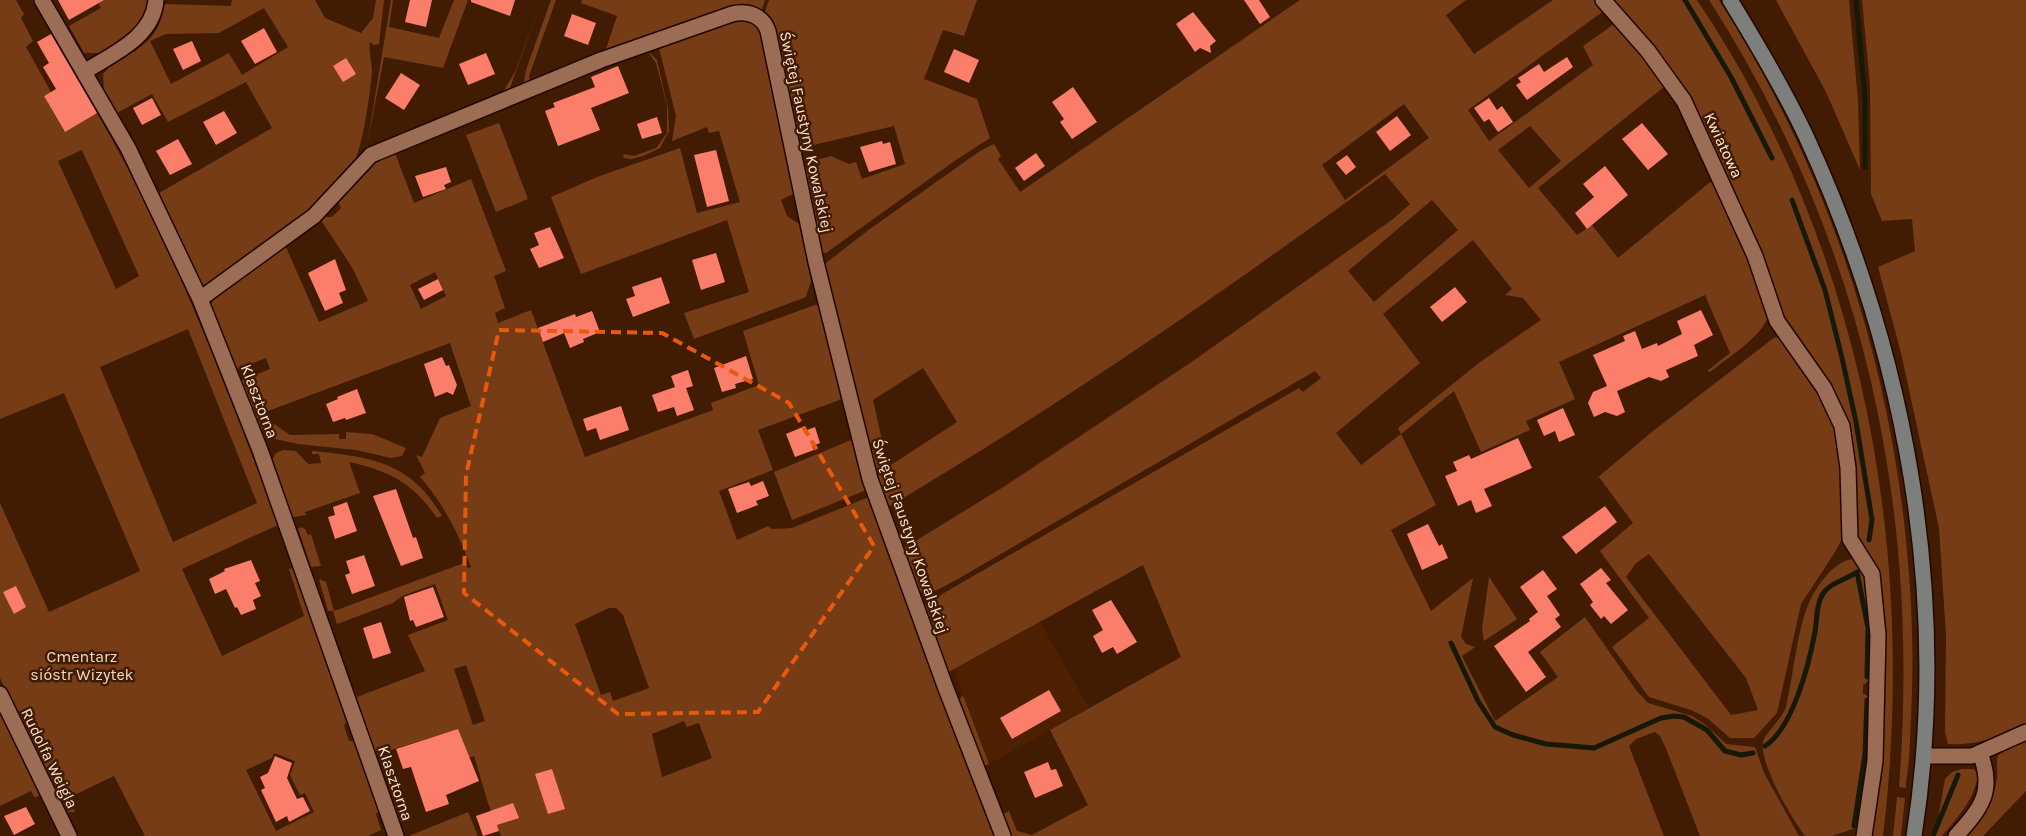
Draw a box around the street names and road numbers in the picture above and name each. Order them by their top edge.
street label: Świętej Faustyny Kowalskiej [776,30,837,235]
street label: Kwiatowa [1700,109,1747,181]
street label: Klasztorna [237,361,282,441]
street label: Świętej Faustyny Kowalskiej [868,436,953,636]
street label: Rudolfa Weigla [17,705,82,812]
street label: Klasztorna [374,743,417,823]

